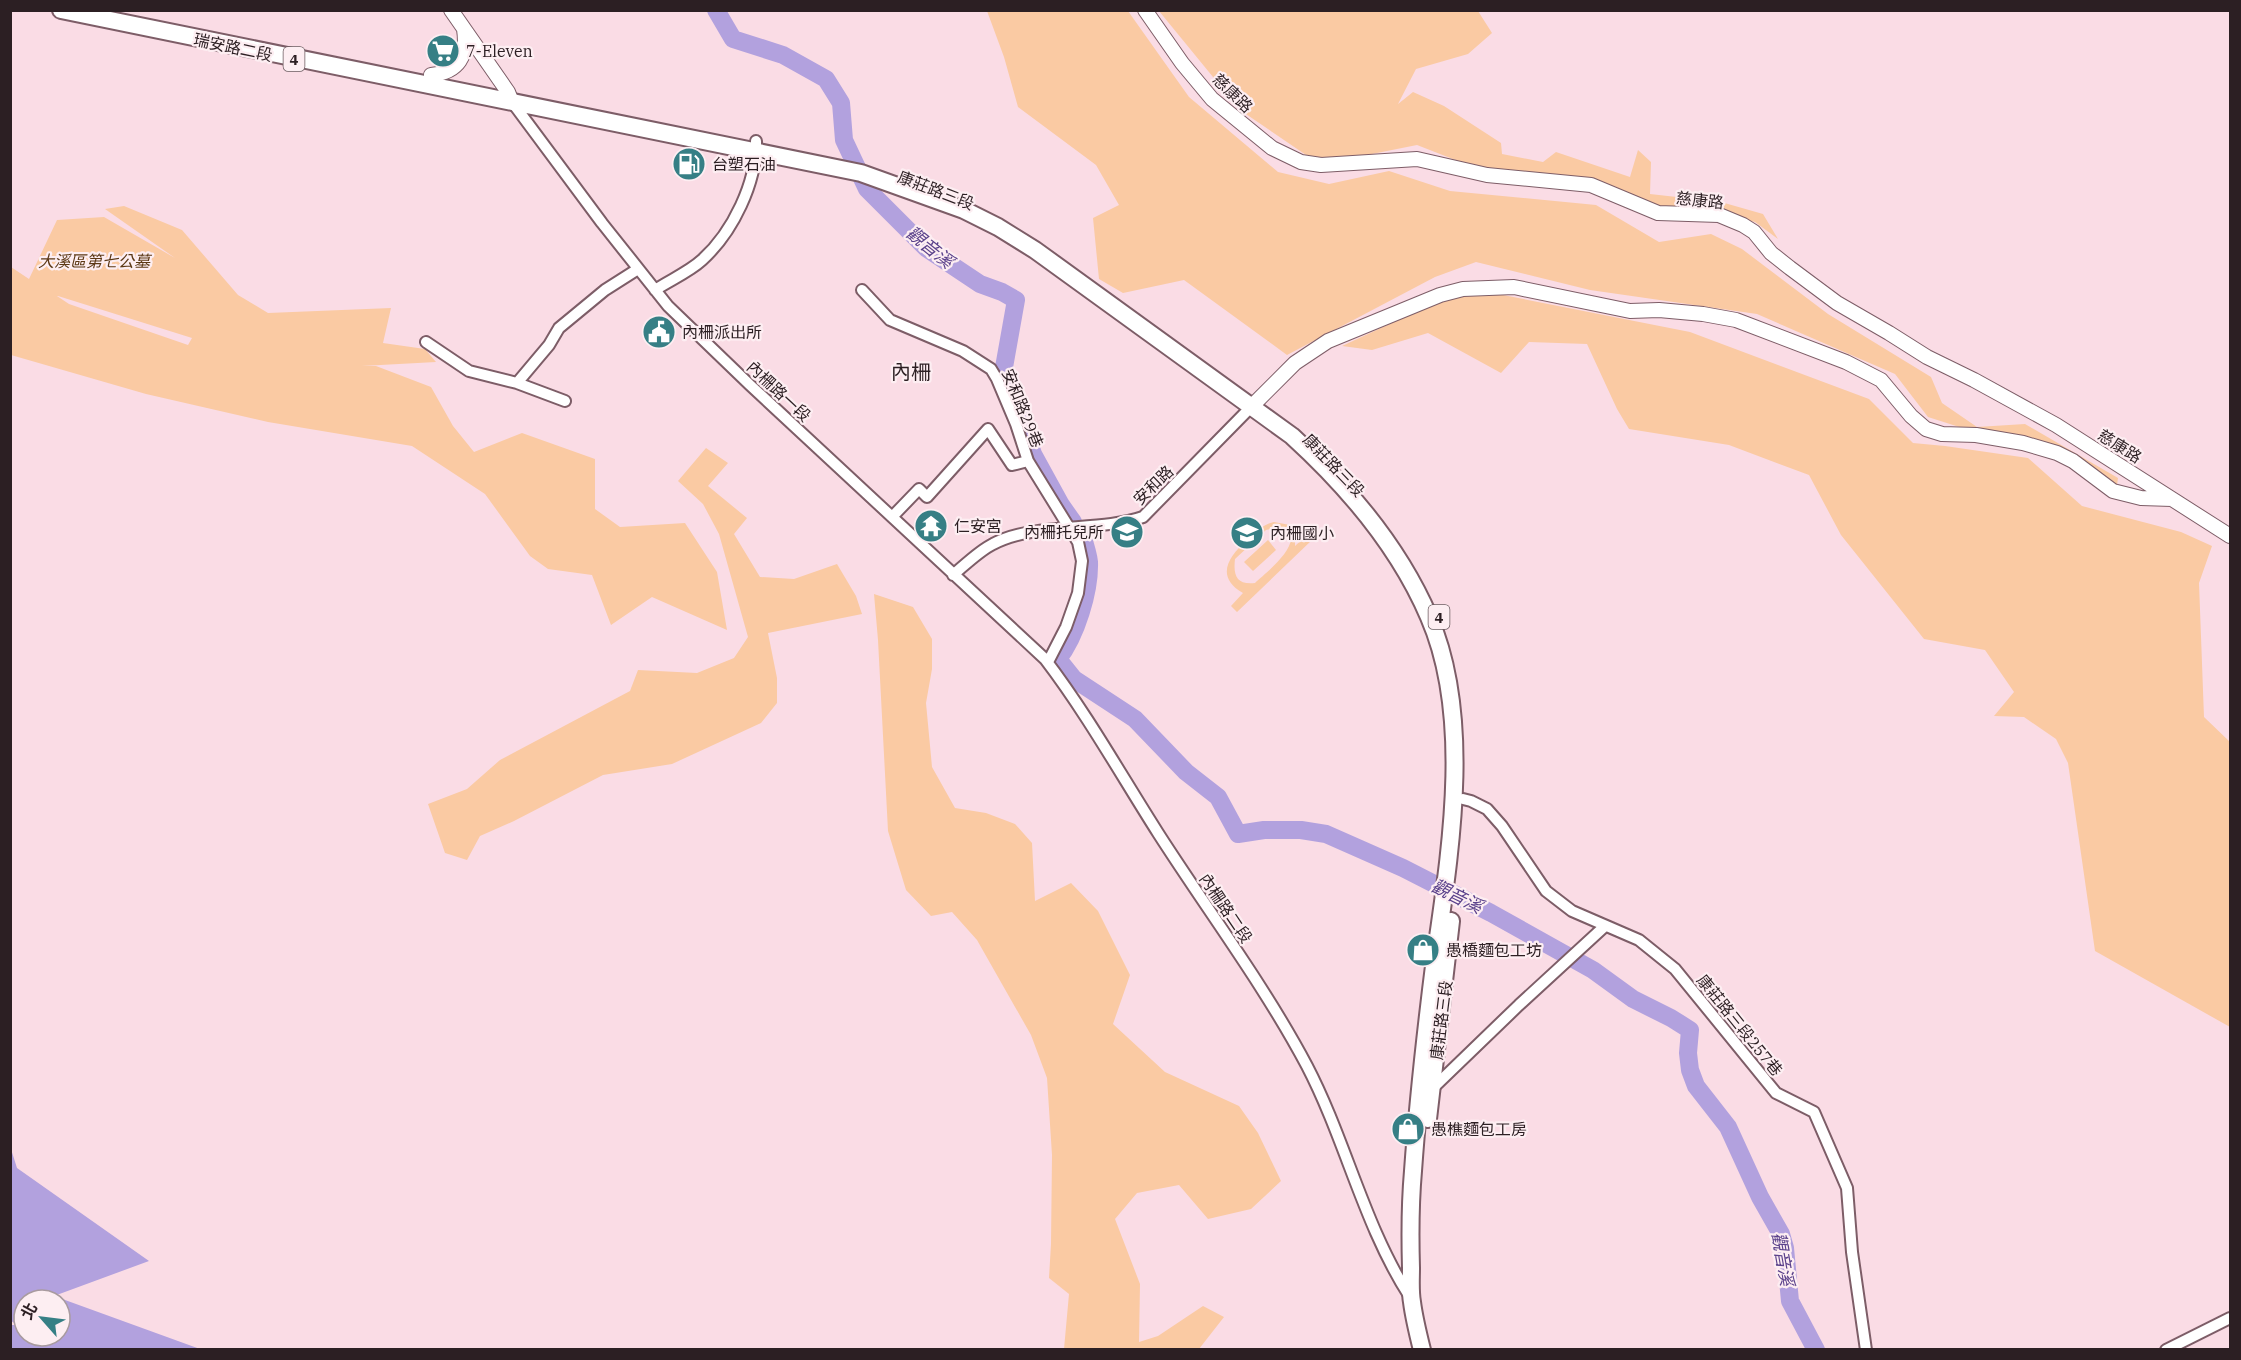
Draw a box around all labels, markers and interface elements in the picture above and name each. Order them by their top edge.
street label: 瑞安路二段 [192,29,274,65]
supermarket icon: 7-Eleven [425,33,461,69]
place label: 7-Eleven [466,41,533,61]
road number: 4 [284,47,304,71]
street label: 慈康路 [1209,69,1257,117]
fuel station icon: 台塑石油 [671,146,707,182]
place label: 台塑石油 [712,154,776,174]
street label: 康莊路三段 [895,166,977,214]
street label: 慈康路 [1675,188,1725,212]
water label: 觀音溪 [902,221,961,275]
park label: 大溪區第七公墓 [38,251,153,271]
public building icon: 內柵派出所 [641,314,677,350]
place label: 內柵派出所 [682,322,762,342]
street label: 內柵路一段 [743,356,815,426]
district label: 內柵 [891,358,931,385]
street label: 安和路29巷 [998,366,1048,450]
street label: 慈康路 [2094,425,2146,467]
street label: 康莊路三段 [1299,429,1369,501]
street label: 安和路 [1129,461,1177,509]
temple icon: 仁安宮 [913,508,949,544]
school or university icon: 內柵托兒所 [1109,514,1145,550]
school or university icon: 內柵國小 [1229,515,1265,551]
place label: 仁安宮 [954,516,1002,536]
place label: 內柵托兒所 [1024,522,1104,542]
place label: 內柵國小 [1270,523,1334,543]
road number: 4 [1428,605,1450,629]
street label: 內柵路二段 [1195,869,1257,947]
water label: 觀音溪 [1428,874,1489,919]
shop icon: 愚橋麵包工坊 [1405,932,1441,968]
place label: 愚橋麵包工坊 [1446,940,1542,960]
street label: 康莊路三段257巷 [1693,970,1787,1080]
street label: 康莊路三段 [1426,979,1456,1061]
shop icon: 愚樵麵包工房 [1390,1111,1426,1147]
place label: 愚樵麵包工房 [1431,1119,1527,1139]
water label: 觀音溪 [1767,1230,1800,1291]
north arrow [12,1288,72,1348]
text: 北 [16,1299,41,1323]

